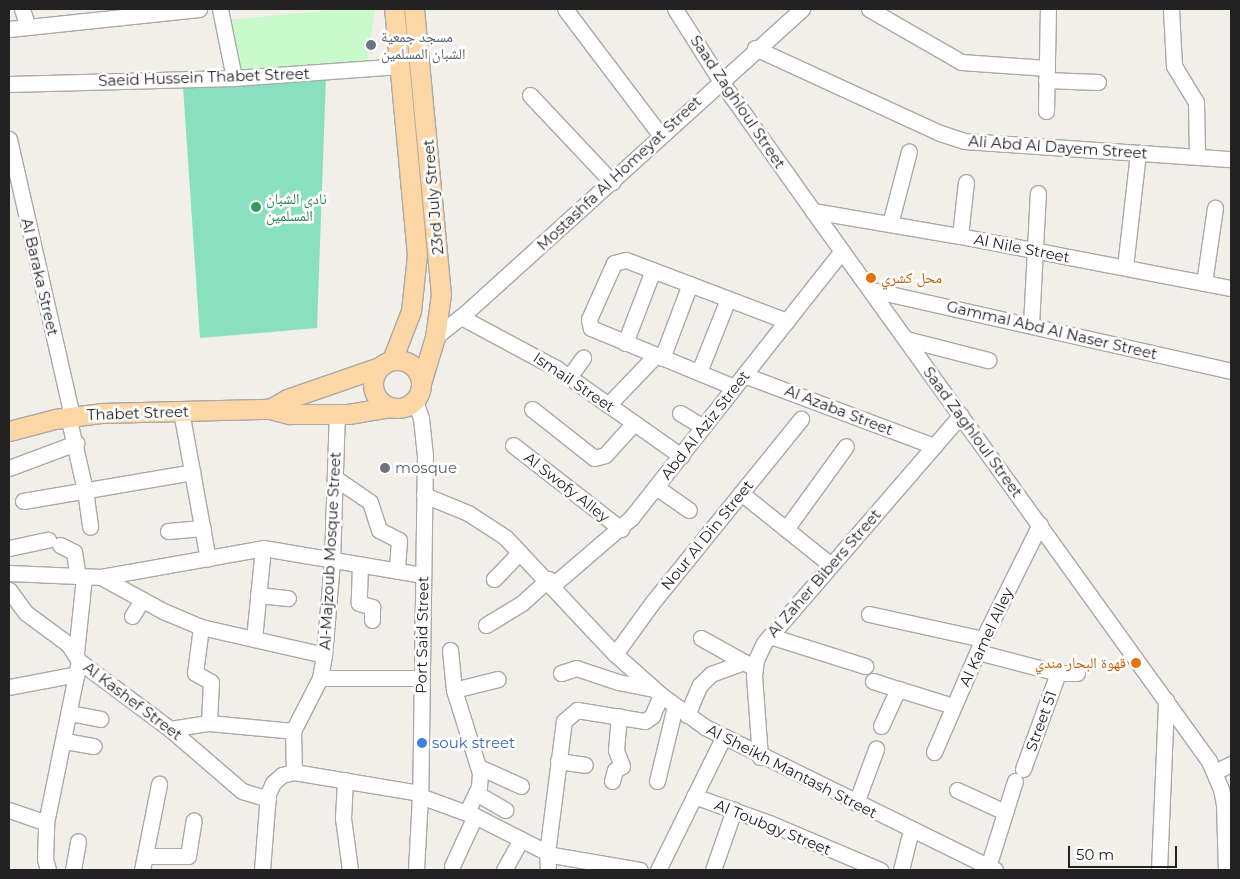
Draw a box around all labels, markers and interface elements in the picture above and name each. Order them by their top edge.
place label: مسجد جمعية الشبان المسلمين [381,27,466,62]
street label: Saad Zaghloul Street [687,32,789,172]
marker: مسجد جمعية الشبان المسلمين [365,39,377,51]
street label: Saeid Hussein Thabet Street [98,64,310,90]
street label: Mostashfa Al Homeyat Street [533,92,705,254]
street label: Ali Abd Al Dayem Street [968,132,1148,162]
street label: 23rd July Street [419,138,447,256]
place label: نادي الشبان المسلمين [266,189,327,224]
marker: نادي الشبان المسلمين [250,201,262,213]
street label: Al Baraka Street [18,216,62,338]
street label: Al Nile Street [973,230,1071,266]
place label: محل كشري [881,269,942,287]
marker: محل كشري [865,272,877,284]
street label: Gammal Abd Al Naser Street [945,297,1159,363]
street label: Ismail Street [530,348,618,416]
street label: Saad Zaghloul Street [920,363,1026,501]
street label: Abd Al Aziz Street [657,367,753,483]
street label: Al Azaba Street [782,381,896,439]
street label: Thabet Street [87,402,189,424]
street label: Al Swofy Alley [521,448,613,526]
street label: Al-Majzoub Mosque Street [316,451,344,651]
place label: mosque [395,459,457,477]
marker: mosque [379,462,391,474]
street label: Nour Al Din Street [657,476,757,594]
street label: Al Zaher Bibers Street [764,505,884,641]
street label: Port Said Street [412,576,432,694]
street label: Al Kamel Alley [955,585,1017,689]
place label: قهوة البحار مندي [1035,654,1126,672]
marker: قهوة البحار مندي [1130,657,1142,669]
street label: Al Kashef Street [80,658,186,744]
street label: Street 51 [1022,688,1060,754]
street label: Al Sheikh Mantash Street [704,720,880,822]
place label: souk street [432,734,515,752]
marker: souk street [416,737,428,749]
street label: Al Toubgy Street [712,795,834,859]
scale bar [1070,836,1179,868]
text: 50 m [1076,845,1114,864]

